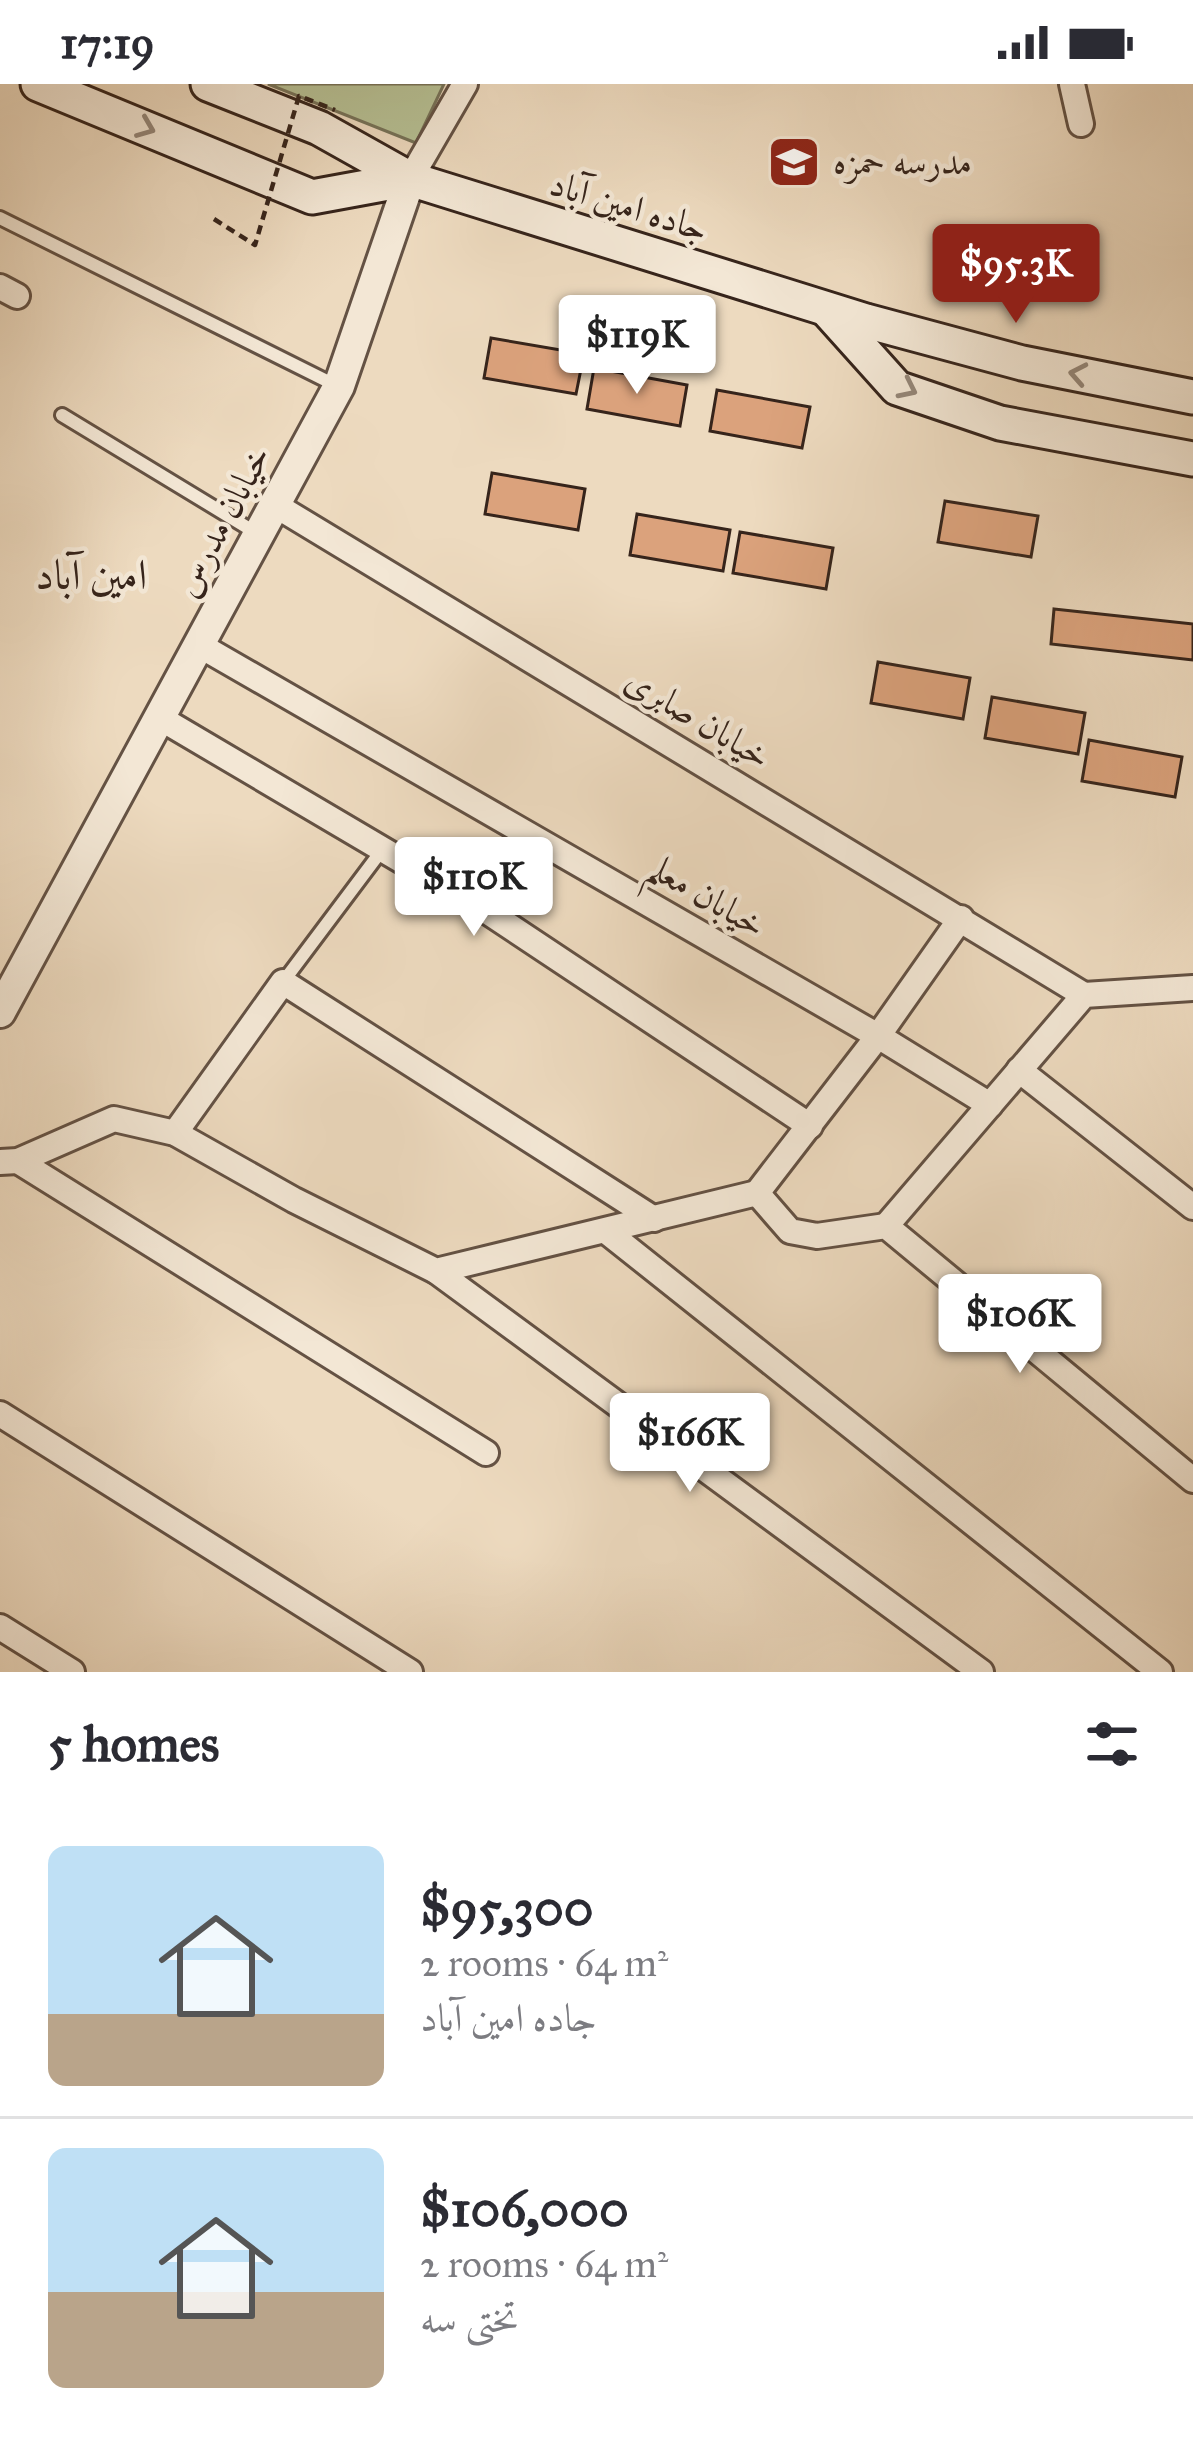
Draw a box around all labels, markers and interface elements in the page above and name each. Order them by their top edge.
text: 17:19 [60,15,155,70]
one-way arrow [135,114,156,139]
school or university icon: مدرسه حمزه [766,134,822,190]
place label: مدرسه حمزه [833,140,972,185]
street label: جاده امین آباد [544,161,714,251]
pin: $95.3K [918,224,1114,326]
text: $95.3K [960,239,1072,287]
pin: $119K [553,295,721,397]
text: $119K [586,310,688,358]
one-way arrow [1069,362,1089,388]
one-way arrow [896,375,917,398]
street label: خیابان مدرس [164,438,280,604]
district label: امین آباد [35,549,147,601]
street label: خیابان صابری [617,657,779,779]
pin: $110K [390,837,558,939]
street label: خیابان معلم [633,845,774,959]
text: $110K [422,852,526,900]
pin: $106K [936,1274,1104,1376]
text: $106K [965,1289,1075,1337]
pin: $166K [606,1393,774,1495]
text: $166K [637,1408,743,1456]
icon: filters [1079,1711,1145,1777]
text: 5 homes [48,1713,219,1775]
text: $95,300 [420,1877,593,1939]
icon: home [144,1894,288,2038]
text: 2 rooms · 64 m² [420,1939,668,1987]
text: جاده امین آباد [420,1994,597,2042]
text: $106,000 [420,2178,629,2240]
icon: home [144,2196,288,2340]
text: 2 rooms · 64 m² [420,2240,668,2288]
text: تختی سه [420,2295,519,2343]

